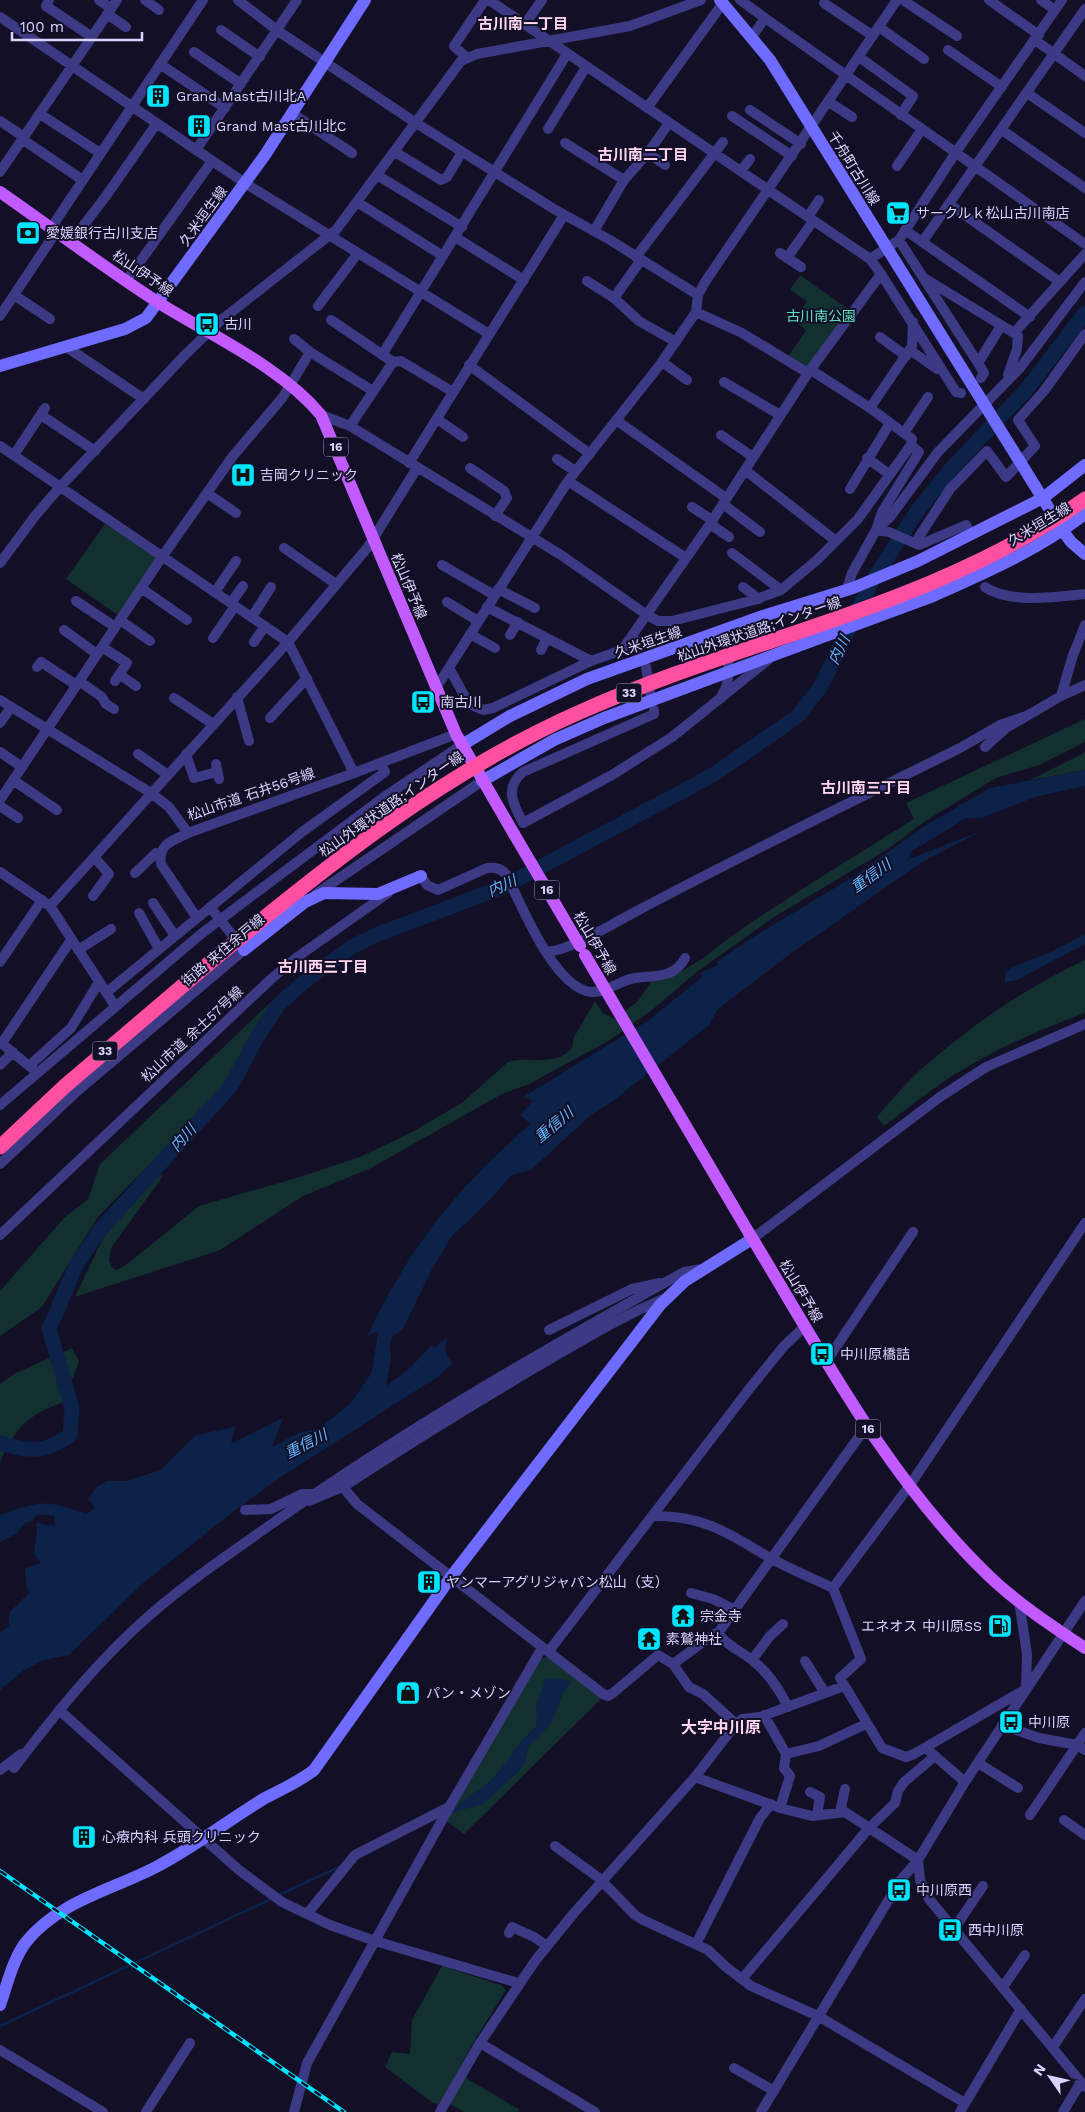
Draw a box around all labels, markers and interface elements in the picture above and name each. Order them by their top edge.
scale bar [12,10,142,42]
district label: 古川南一丁目 [478,15,568,33]
text: 100 m [20,18,64,36]
building icon: Grand Mast古川北A [145,83,171,109]
place label: Grand Mast古川北A [176,88,306,104]
building icon: Grand Mast古川北C [186,113,212,139]
place label: Grand Mast古川北C [216,118,346,134]
street label: 千舟町古川線 [825,128,883,208]
district label: 古川南二丁目 [598,146,688,164]
street label: 久米垣生線 [176,183,230,249]
supermarket icon: サークルｋ松山古川南店 [885,200,911,226]
place label: サークルｋ松山古川南店 [916,205,1070,221]
bank icon: 愛媛銀行古川支店 [15,220,41,246]
place label: 愛媛銀行古川支店 [46,225,158,241]
street label: 松山伊予線 [110,247,176,299]
park label: 古川南公園 [786,308,856,324]
bus stop icon: 古川 [194,311,220,337]
place label: 古川 [224,316,252,332]
road number: 16 [324,438,348,457]
hospital icon: 吉岡クリニック [230,462,256,488]
place label: 吉岡クリニック [260,467,358,483]
street label: 久米垣生線 [1005,499,1073,549]
street label: 松山伊予線 [388,551,430,621]
street label: 松山外環状道路;インター線 [675,593,843,665]
street label: 久米垣生線 [612,623,684,661]
water label: 内川 [824,631,855,667]
road number: 33 [616,684,642,702]
bus stop icon: 南古川 [410,689,436,715]
place label: 南古川 [440,694,482,710]
street label: 松山外環状道路;インター線 [316,748,466,860]
street label: 松山市道 石井56号線 [185,765,317,823]
district label: 古川南三丁目 [821,779,911,797]
water label: 重信川 [848,854,896,897]
water label: 内川 [485,871,521,900]
road number: 16 [534,880,560,900]
street label: 松山伊予線 [571,909,619,977]
street label: 街路 来住余戸線 [178,911,268,989]
district label: 古川西三丁目 [278,958,368,976]
street label: 松山市道 余土57号線 [138,983,246,1085]
road number: 33 [92,1042,118,1060]
water label: 重信川 [531,1102,579,1146]
water label: 内川 [166,1119,201,1155]
street label: 松山伊予線 [776,1257,826,1325]
bus stop icon: 中川原橋詰 [809,1341,835,1367]
place label: 中川原橋詰 [840,1346,910,1362]
road number: 16 [856,1420,880,1438]
water label: 重信川 [282,1425,332,1462]
building icon: ヤンマーアグリジャパン松山（支） [416,1569,442,1595]
place label: ヤンマーアグリジャパン松山（支） [446,1574,669,1590]
temple icon: 宗金寺 [670,1603,696,1629]
place label: 宗金寺 [700,1608,742,1624]
fuel station icon: エネオス 中川原SS [987,1613,1013,1639]
place label: エネオス 中川原SS [861,1618,982,1634]
temple icon: 素鷲神社 [636,1626,662,1652]
place label: 素鷲神社 [666,1631,722,1647]
shop icon: パン・メゾン [395,1680,421,1706]
place label: パン・メゾン [426,1685,511,1701]
bus stop icon: 中川原 [998,1709,1024,1735]
place label: 中川原 [1028,1714,1070,1730]
district label: 大字中川原 [681,1718,761,1737]
building icon: 心療内科 兵頭クリニック [71,1824,97,1850]
place label: 心療内科 兵頭クリニック [102,1829,261,1845]
bus stop icon: 中川原西 [886,1877,912,1903]
place label: 中川原西 [916,1882,972,1898]
bus stop icon: 西中川原 [937,1917,963,1943]
place label: 西中川原 [968,1922,1024,1938]
north arrow [1025,2052,1075,2102]
text: N [1030,2061,1049,2079]

